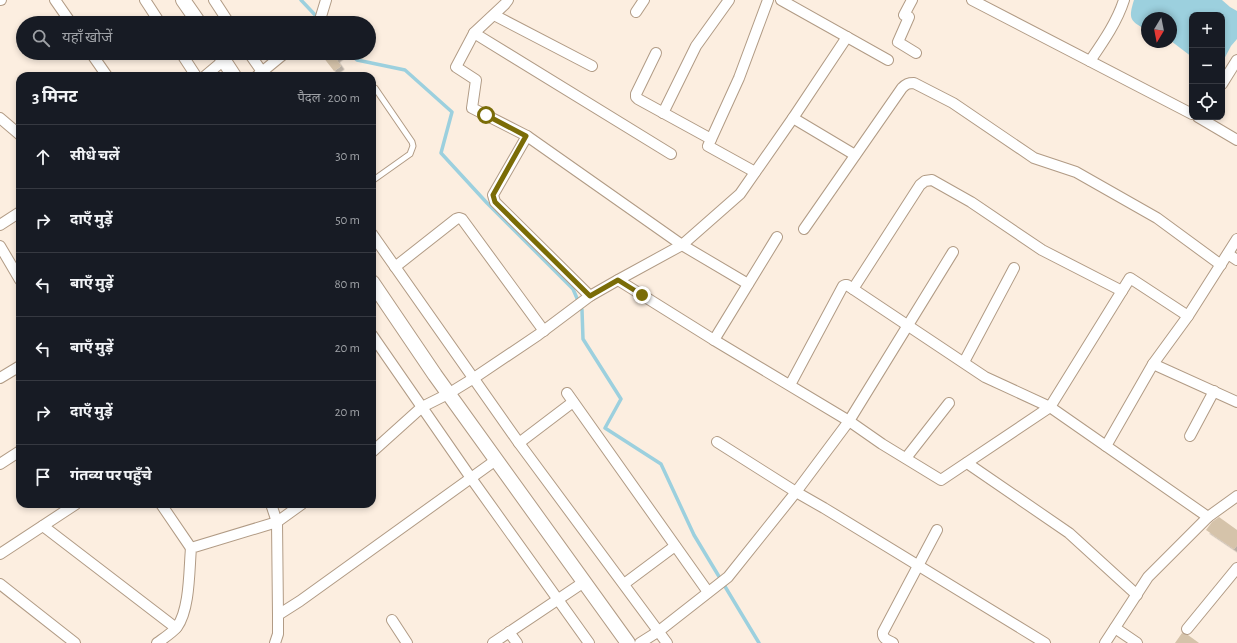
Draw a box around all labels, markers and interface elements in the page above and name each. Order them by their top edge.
north arrow [1141,12,1177,48]
map controls [1189,12,1225,120]
button: + [1189,12,1225,48]
search box [16,16,376,60]
icon: search [30,27,52,49]
text: यहाँ खोजें [62,30,112,45]
button: − [1189,48,1225,84]
button: locate [1189,84,1225,120]
text: 3 मिनट [32,88,78,105]
text: पैदल · 200 m [297,92,360,105]
route start [477,106,495,124]
icon: ahead [32,146,54,168]
text: सीधे चलें [70,148,120,163]
text: 30 m [335,150,360,163]
icon: right [32,210,54,232]
text: दाएँ मुड़ें [70,212,113,227]
text: 50 m [335,214,360,227]
icon: left [32,274,54,296]
text: बाएँ मुड़ें [70,276,113,291]
text: 80 m [334,278,360,291]
route end [633,286,651,304]
icon: left [32,338,54,360]
text: बाएँ मुड़ें [70,340,113,355]
text: 20 m [335,342,360,355]
icon: right [32,402,54,424]
text: दाएँ मुड़ें [70,404,113,419]
text: 20 m [335,406,360,419]
icon: arrive [32,466,54,488]
text: गंतव्य पर पहुँचे [70,468,152,483]

